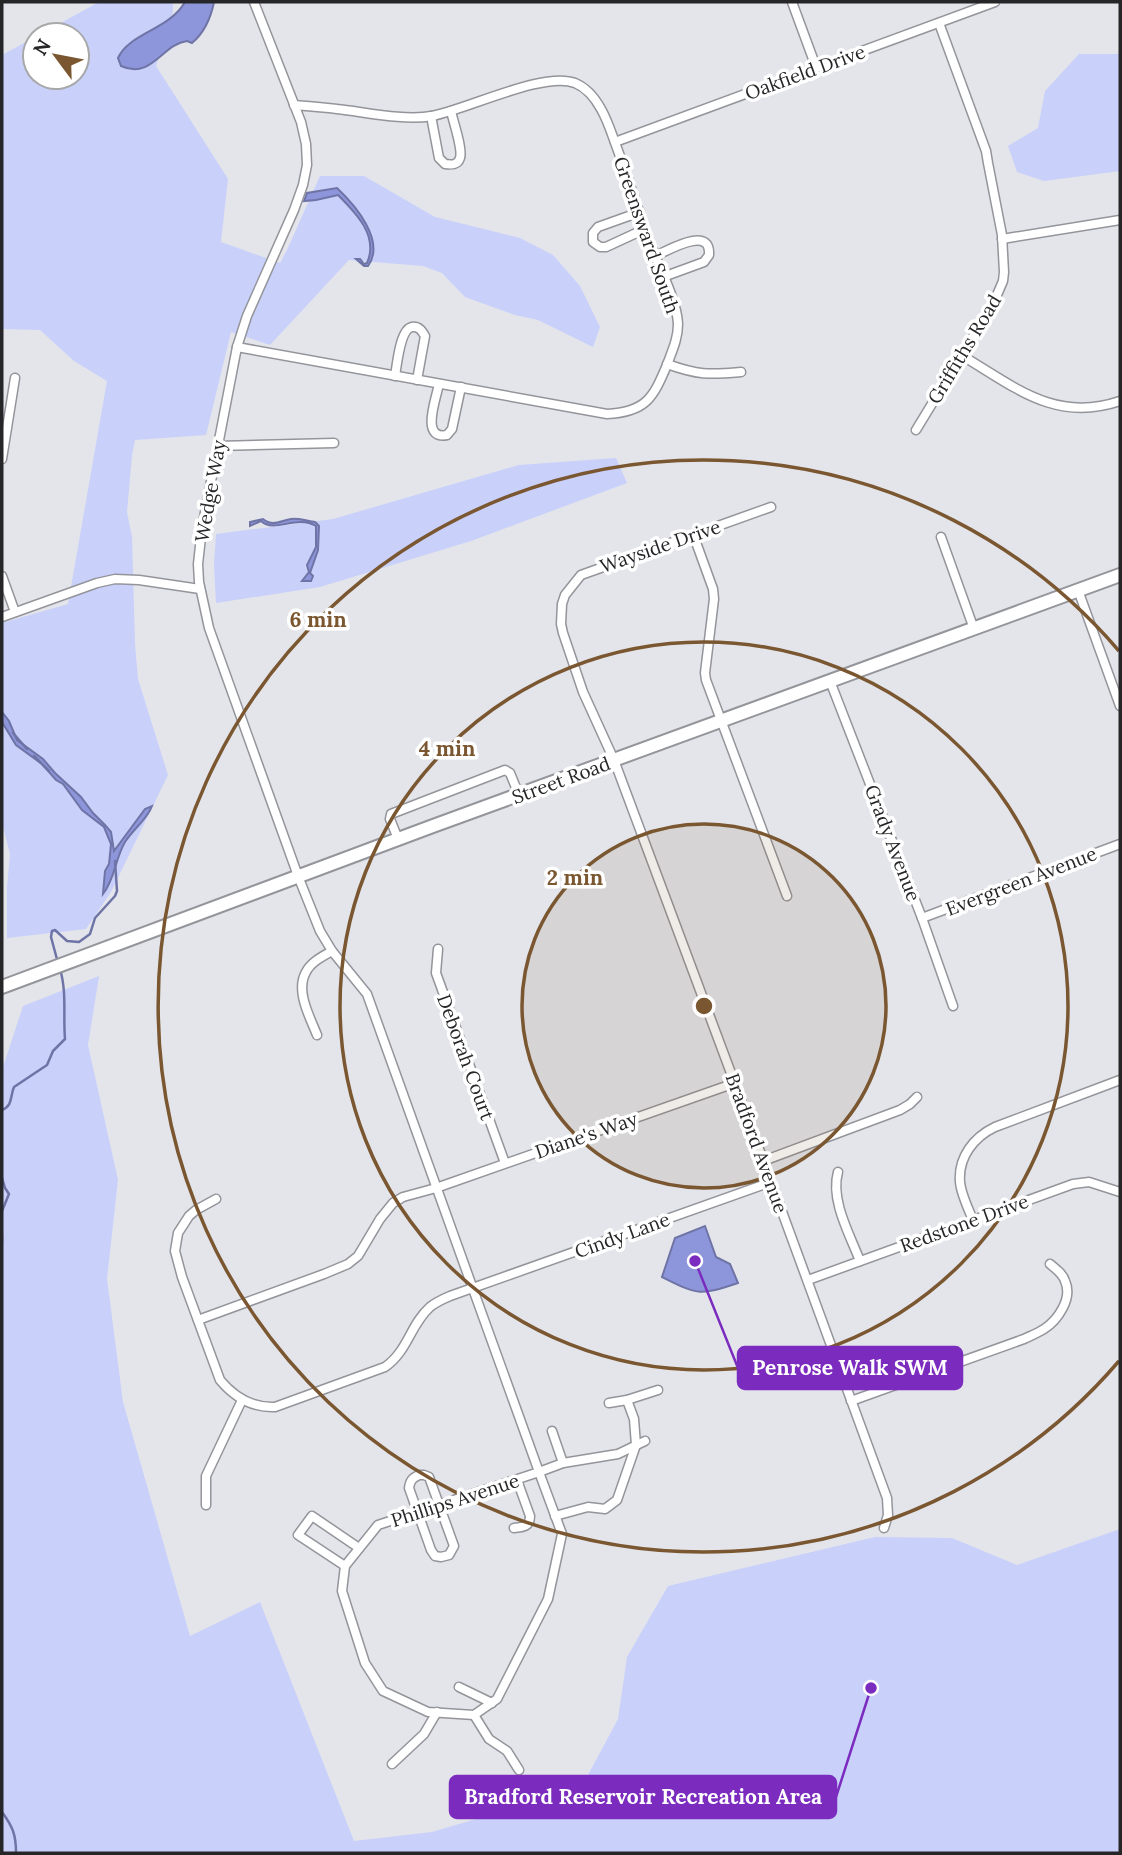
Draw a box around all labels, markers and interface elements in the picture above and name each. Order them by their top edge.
north arrow [21,21,91,91]
text: N [28,34,56,60]
street label: Oakfield Drive [742,39,868,105]
street label: Greensward South [609,153,685,317]
street label: Griffiths Road [922,290,1006,408]
street label: Wedge Way [189,438,231,544]
street label: Wayside Drive [596,514,724,578]
text: 6 min [289,606,347,633]
text: 4 min [419,735,475,762]
street label: Street Road [509,751,613,809]
street label: Grady Avenue [860,781,926,905]
street label: Evergreen Avenue [942,841,1100,921]
text: 2 min [547,864,603,891]
street label: Deborah Court [432,991,500,1124]
centre of rings [692,994,716,1018]
street label: Bradford Avenue [721,1070,793,1216]
street label: Diane's Way [532,1106,640,1164]
street label: Redstone Drive [896,1189,1032,1257]
street label: Cindy Lane [571,1207,673,1263]
callout: Penrose Walk SWM [738,1347,962,1389]
text: Penrose Walk SWM [752,1354,948,1381]
street label: Phillips Avenue [388,1468,522,1532]
callout: Bradford Reservoir Recreation Area [450,1776,836,1818]
text: Bradford Reservoir Recreation Area [464,1783,822,1810]

